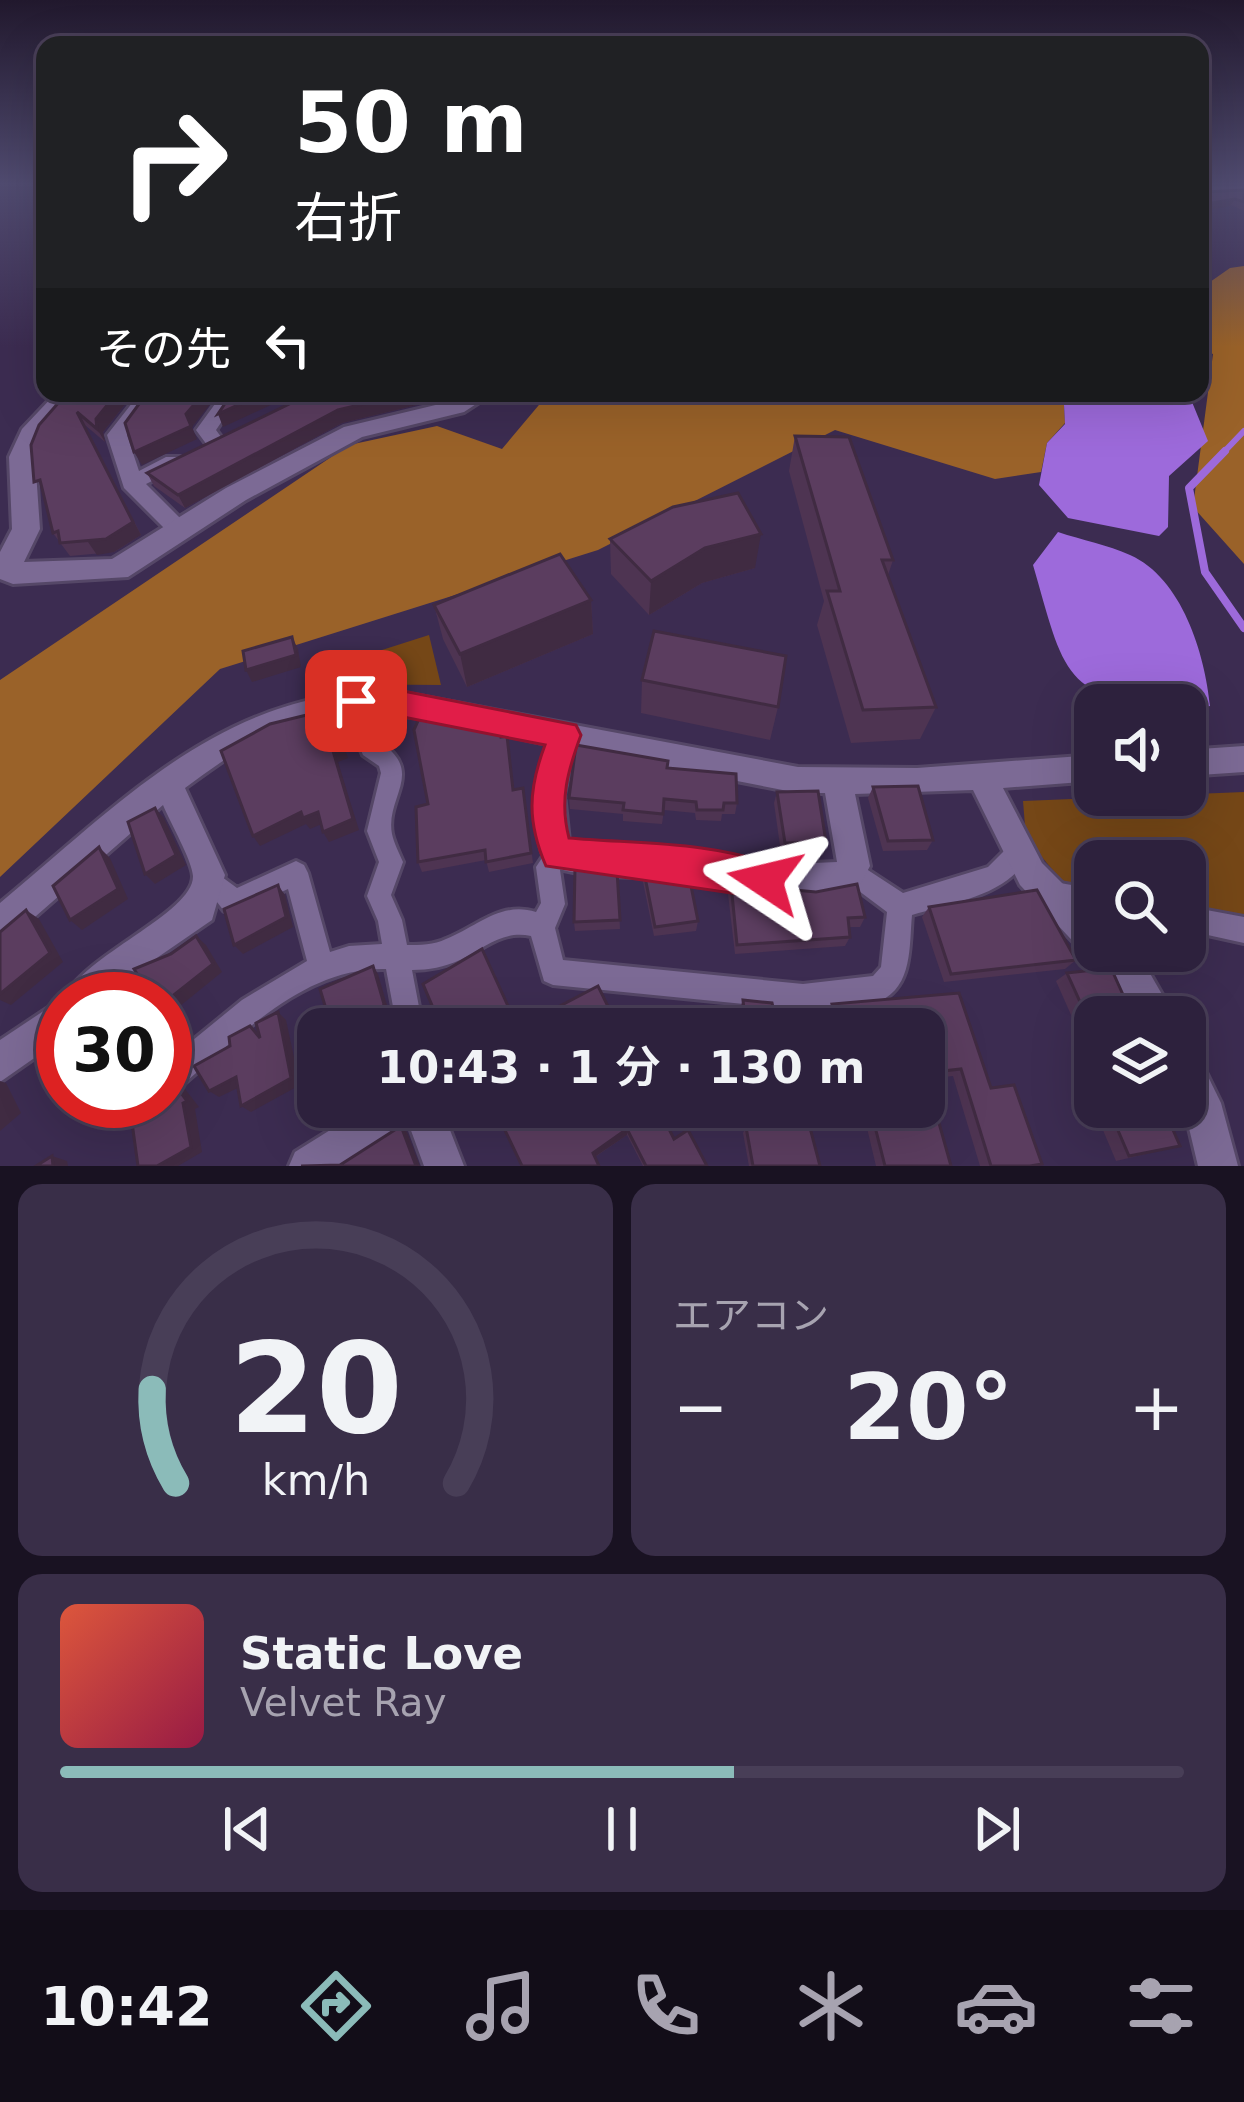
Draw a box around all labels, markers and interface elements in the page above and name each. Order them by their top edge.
text: 50 m [294,74,528,172]
icon: right [96,84,252,240]
text: 右折 [294,187,402,250]
icon: left [255,312,321,378]
text: その先 [96,323,231,376]
pin [305,650,407,752]
icon: arrive [323,668,389,734]
map controls [1074,684,1206,1128]
button: sound [1074,684,1206,816]
position arrow [702,817,828,943]
button: search [1074,840,1206,972]
speed limit sign: 30 [36,972,192,1128]
button: layers [1074,996,1206,1128]
text: 10:43 · 1 分 · 130 m [377,1041,865,1094]
text: エアコン [673,1293,829,1338]
text: 20 [229,1316,402,1461]
text: 20° [843,1355,1014,1460]
text: − [673,1369,728,1446]
text: + [1129,1369,1184,1446]
text: km/h [261,1455,370,1505]
text: Static Love [240,1627,523,1680]
text: Velvet Ray [240,1680,446,1725]
icon: previous [214,1796,280,1862]
icon: pause [589,1796,655,1862]
icon: next [964,1796,1030,1862]
icon: directions [294,1964,378,2048]
icon: music [459,1964,543,2048]
icon: phone [624,1964,708,2048]
icon: climate [789,1964,873,2048]
icon: car [954,1964,1038,2048]
icon: filters [1119,1964,1203,2048]
text: 10:42 [41,1975,212,2038]

